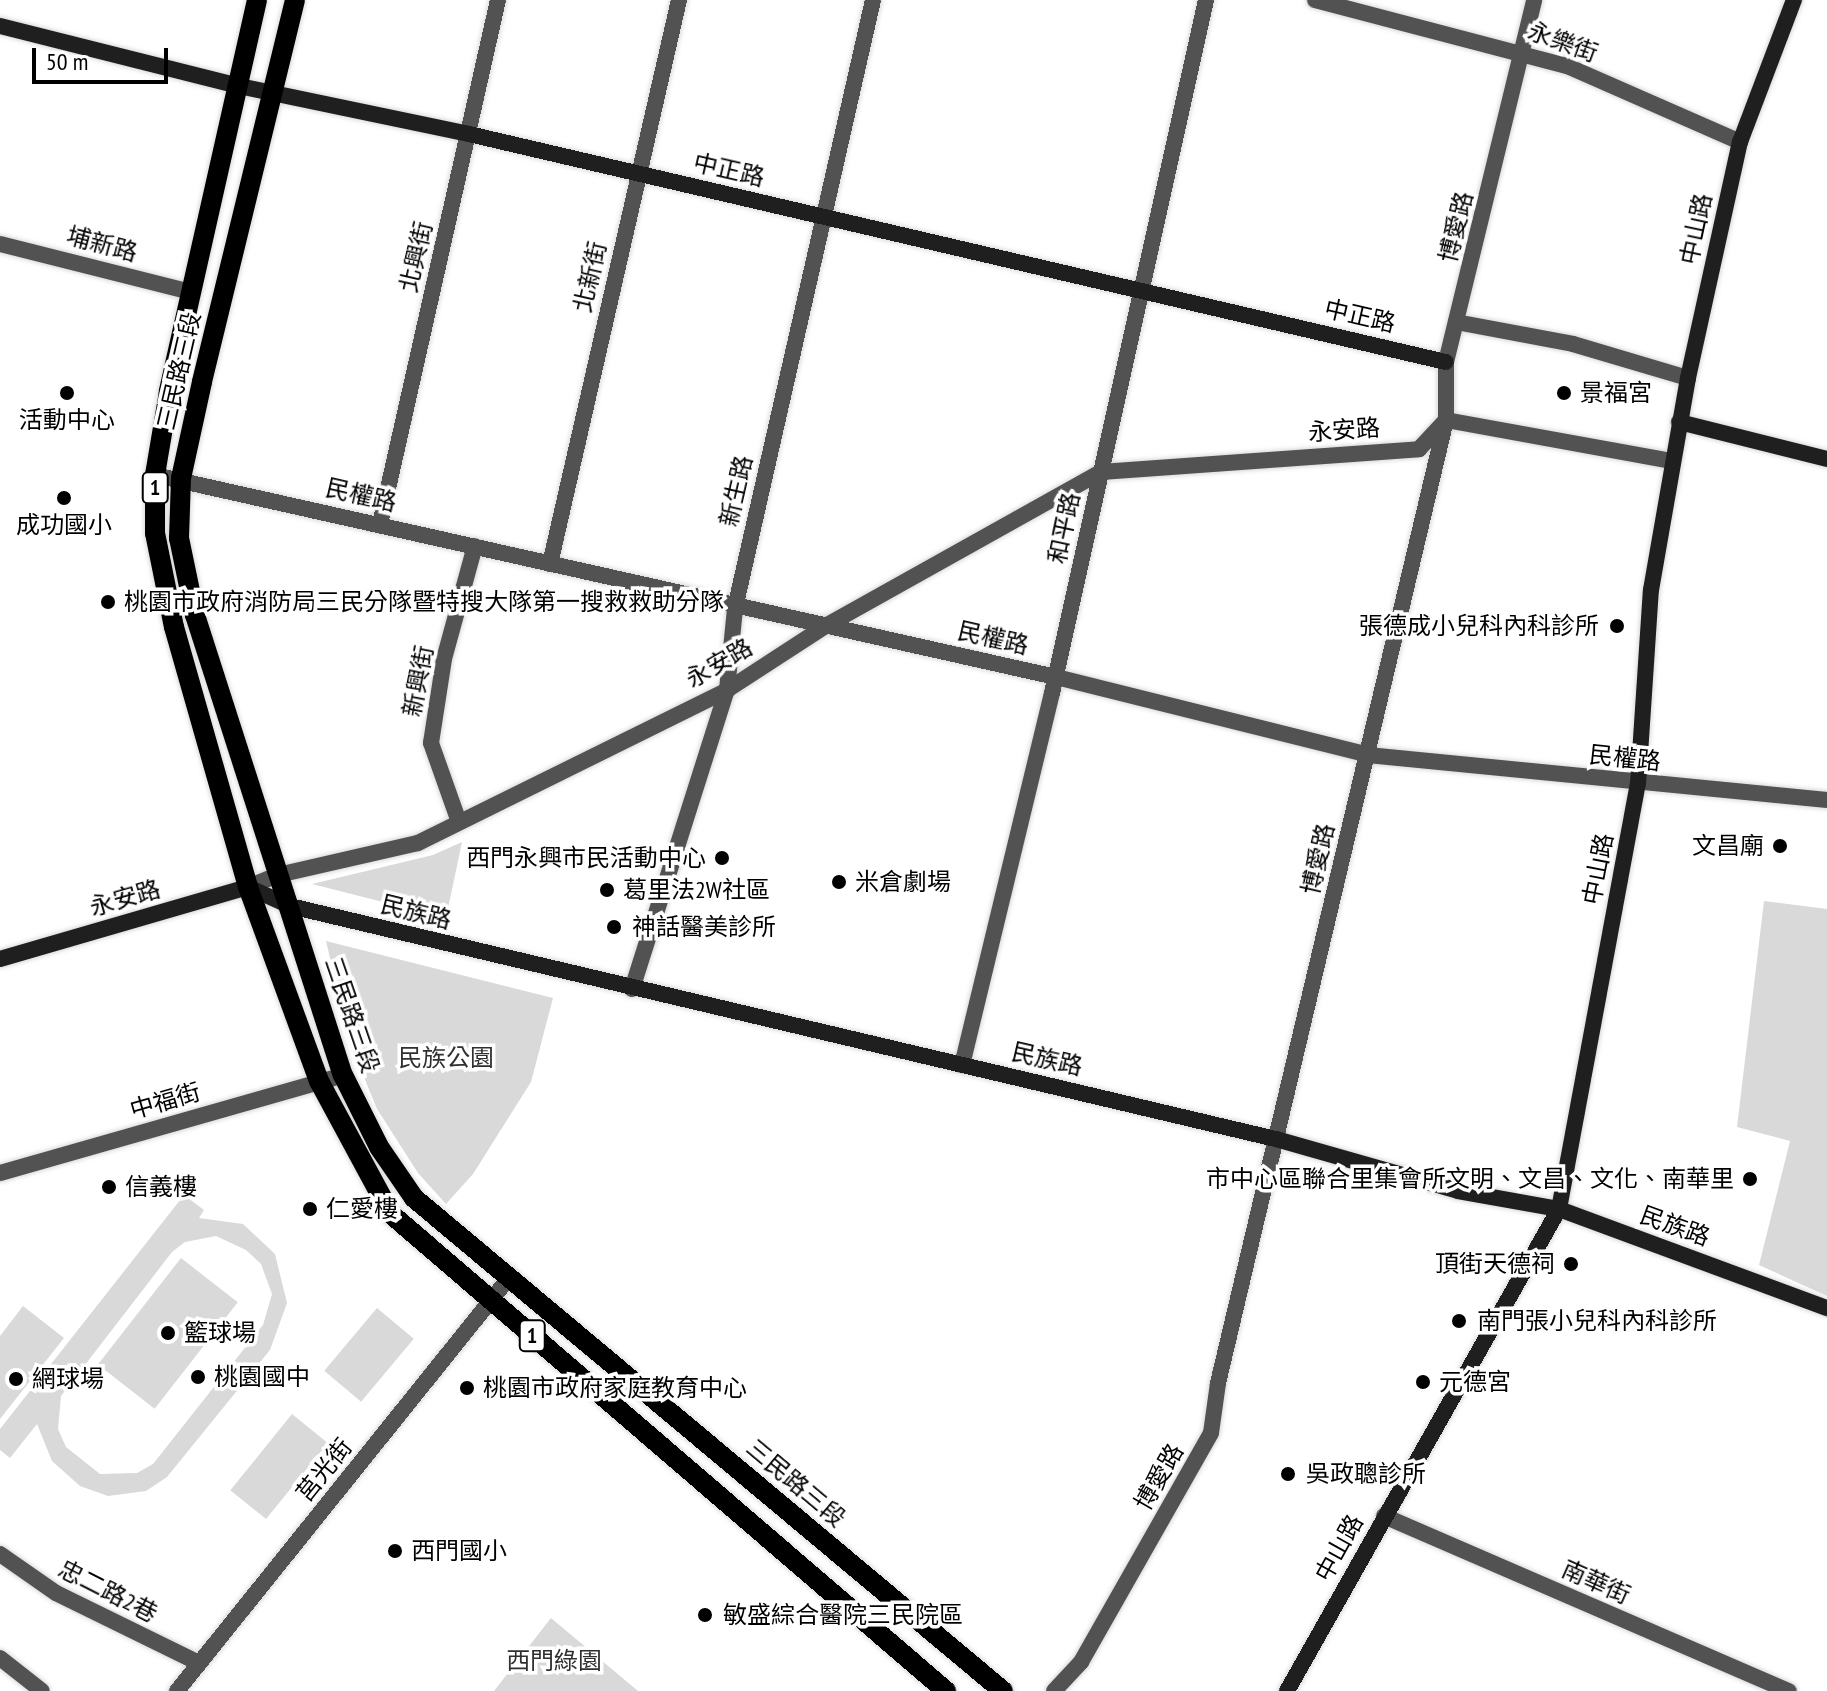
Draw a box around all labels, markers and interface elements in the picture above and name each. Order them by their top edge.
street label: 永樂街 [1524,16,1602,68]
scale bar [36,32,172,82]
text: 50 m [46,46,88,77]
street label: 中正路 [691,148,767,192]
street label: 博愛路 [1433,189,1479,265]
street label: 中山路 [1674,191,1718,267]
street label: 北興街 [394,219,438,295]
street label: 埔新路 [63,221,141,267]
street label: 北新街 [568,239,612,315]
street label: 中正路 [1322,294,1398,338]
street label: 三民路三段 [151,309,207,433]
place label: 景福宮 [1580,379,1652,407]
marker: 活動中心 [58,384,76,402]
marker: 景福宮 [1555,384,1573,402]
place label: 活動中心 [19,406,115,434]
street label: 永安路 [1307,413,1381,447]
street label: 新生路 [714,453,758,529]
road number: 1 [141,470,169,506]
street label: 民權路 [323,473,399,517]
marker: 成功國小 [55,489,73,507]
street label: 和平路 [1042,490,1086,566]
place label: 成功國小 [16,511,112,539]
place label: 桃園市政府消防局三民分隊暨特搜大隊第一搜救救助分隊 [124,588,724,616]
marker: 桃園市政府消防局三民分隊暨特搜大隊第一搜救救助分隊 [99,593,117,611]
place label: 張德成小兒科內科診所 [1359,612,1599,640]
marker: 張德成小兒科內科診所 [1606,615,1628,637]
street label: 民權路 [955,616,1031,660]
street label: 永安路 [681,633,757,693]
street label: 新興街 [397,643,439,719]
street label: 民權路 [1588,740,1662,776]
street label: 博愛路 [1296,821,1340,897]
street label: 中山路 [1577,831,1619,907]
place label: 文昌廟 [1692,832,1764,860]
marker: 文昌廟 [1771,837,1789,855]
place label: 西門永興市民活動中心 [466,844,706,872]
marker: 西門永興市民活動中心 [713,849,731,867]
place label: 米倉劇場 [855,868,951,896]
marker: 米倉劇場 [830,873,848,891]
street label: 永安路 [86,874,164,922]
place label: 葛里法2W社區 [623,876,770,904]
marker: 葛里法2W社區 [598,881,616,899]
street label: 民族路 [378,889,454,935]
place label: 神話醫美診所 [632,913,776,941]
marker: 神話醫美診所 [603,916,625,938]
street label: 三民路三段 [319,954,385,1076]
street label: 民族路 [1009,1037,1085,1081]
park label: 民族公園 [398,1044,494,1072]
street label: 中福街 [126,1077,204,1125]
place label: 市中心區聯合里集會所文明、文昌、文化、南華里 [1206,1165,1734,1193]
marker: 市中心區聯合里集會所文明、文昌、文化、南華里 [1741,1170,1759,1188]
place label: 信義樓 [125,1173,197,1201]
marker: 信義樓 [100,1178,118,1196]
place label: 仁愛樓 [326,1195,398,1223]
marker: 仁愛樓 [301,1200,319,1218]
street label: 民族路 [1636,1200,1714,1252]
place label: 頂街天德祠 [1435,1250,1555,1278]
marker: 頂街天德祠 [1562,1255,1580,1273]
place label: 南門張小兒科內科診所 [1477,1307,1717,1335]
marker: 南門張小兒科內科診所 [1448,1310,1470,1332]
road number: 1 [518,1318,546,1354]
place label: 籃球場 [184,1319,256,1347]
marker: 籃球場 [159,1324,177,1342]
place label: 桃園國中 [214,1363,310,1391]
place label: 網球場 [32,1365,104,1393]
marker: 桃園國中 [189,1368,207,1386]
place label: 元德宮 [1439,1368,1511,1396]
marker: 網球場 [7,1370,25,1388]
marker: 元德宮 [1414,1373,1432,1391]
place label: 桃園市政府家庭教育中心 [483,1374,747,1402]
marker: 桃園市政府家庭教育中心 [458,1379,476,1397]
street label: 莒光街 [290,1433,358,1507]
street label: 三民路三段 [741,1433,851,1533]
street label: 博愛路 [1129,1439,1189,1515]
place label: 吳政聰診所 [1306,1460,1426,1488]
marker: 吳政聰診所 [1277,1463,1299,1485]
street label: 中山路 [1309,1510,1369,1586]
place label: 西門國小 [411,1537,507,1565]
marker: 西門國小 [386,1542,404,1560]
street label: 忠二路2巷 [54,1554,162,1628]
street label: 南華街 [1557,1554,1635,1610]
place label: 敏盛綜合醫院三民院區 [723,1601,963,1629]
marker: 敏盛綜合醫院三民院區 [694,1604,716,1626]
park label: 西門綠園 [506,1647,602,1675]

